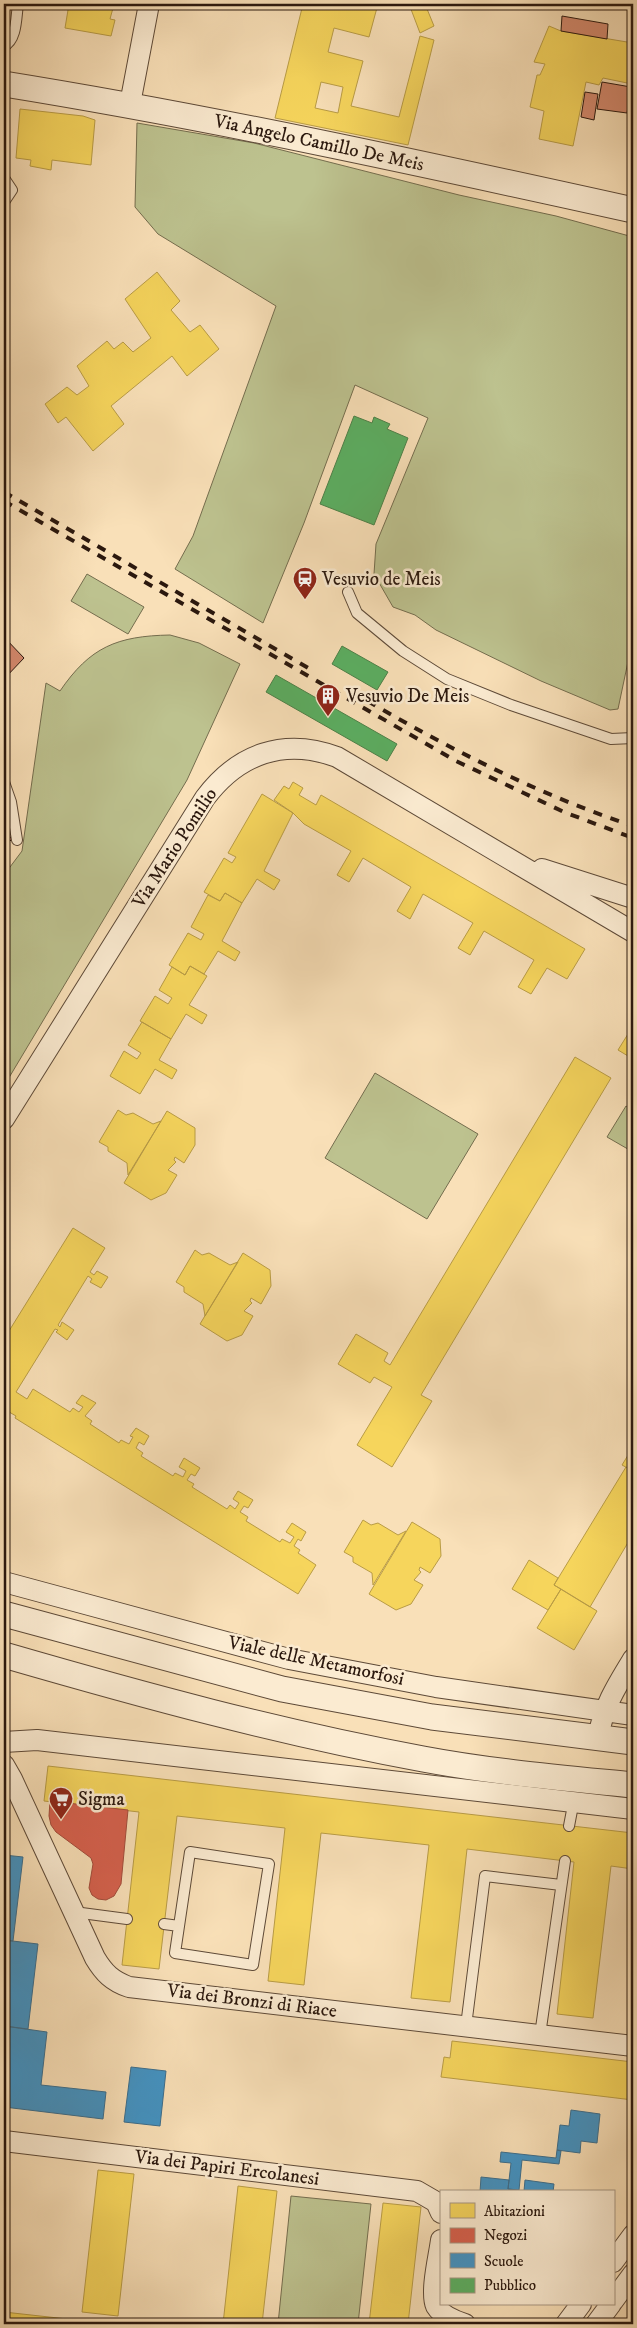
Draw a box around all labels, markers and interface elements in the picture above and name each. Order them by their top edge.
street label: Via Angelo Camillo De Meis [211,109,426,176]
station icon: Vesuvio de Meis [292,566,318,600]
place label: Vesuvio de Meis [321,568,441,591]
building icon: Vesuvio De Meis [315,683,341,717]
place label: Vesuvio De Meis [345,685,469,708]
street label: Via Mario Pomilio [127,784,222,913]
street label: Viale delle Metamorfosi [225,1631,406,1691]
supermarket icon: Sigma [48,1786,74,1820]
place label: Sigma [78,1788,124,1811]
street label: Via dei Bronzi di Riace [165,1979,338,2023]
street label: Via dei Papiri Ercolanesi [133,2145,320,2191]
legend [440,2190,614,2306]
text: Abitazioni [484,2202,545,2221]
text: Negozi [484,2226,527,2245]
text: Scuole [484,2252,523,2271]
text: Pubblico [484,2276,536,2295]

